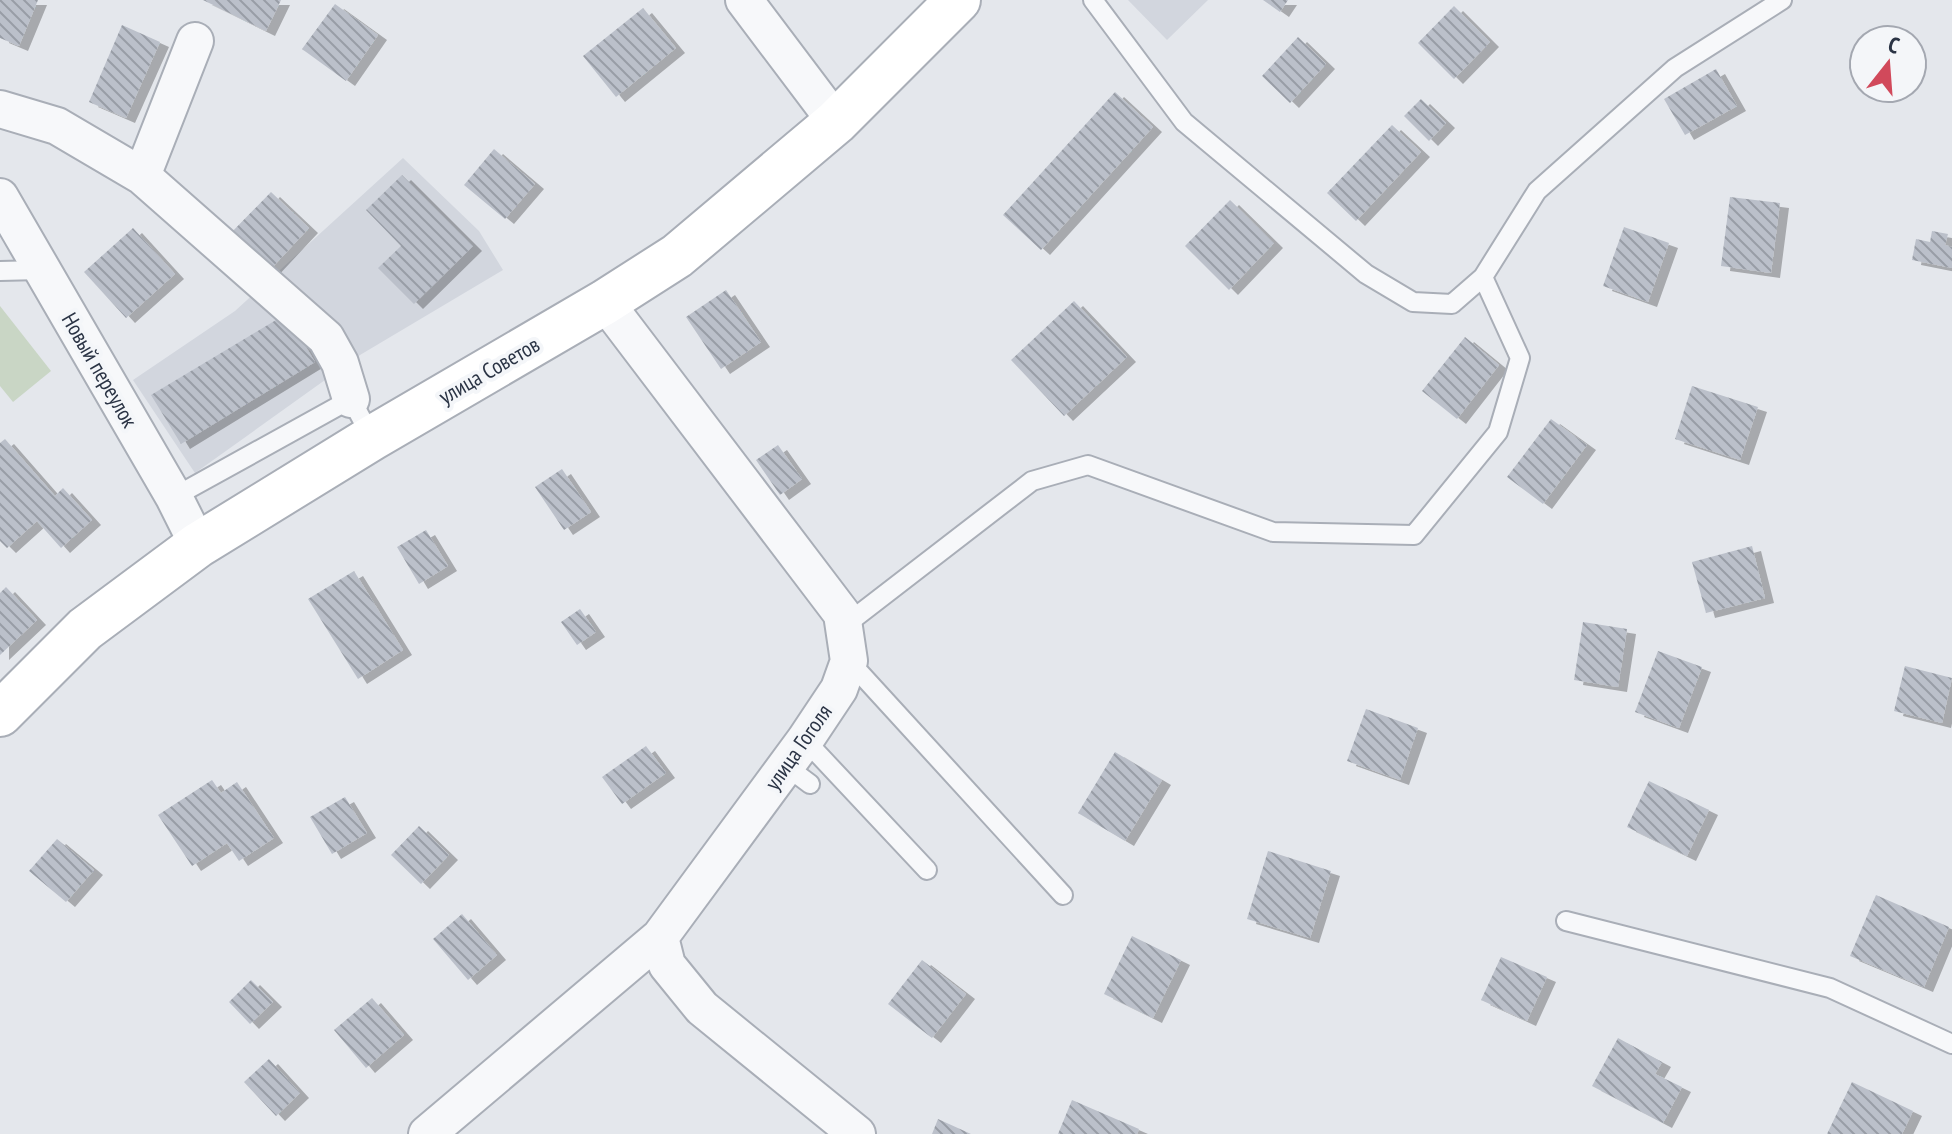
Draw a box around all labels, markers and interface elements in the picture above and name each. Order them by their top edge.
north arrow [1848,24,1928,104]
text: С [1885,30,1903,60]
street label: Новый переулок [56,307,144,433]
street label: улица Советов [434,330,545,410]
street label: улица Гоголя [758,699,838,795]

